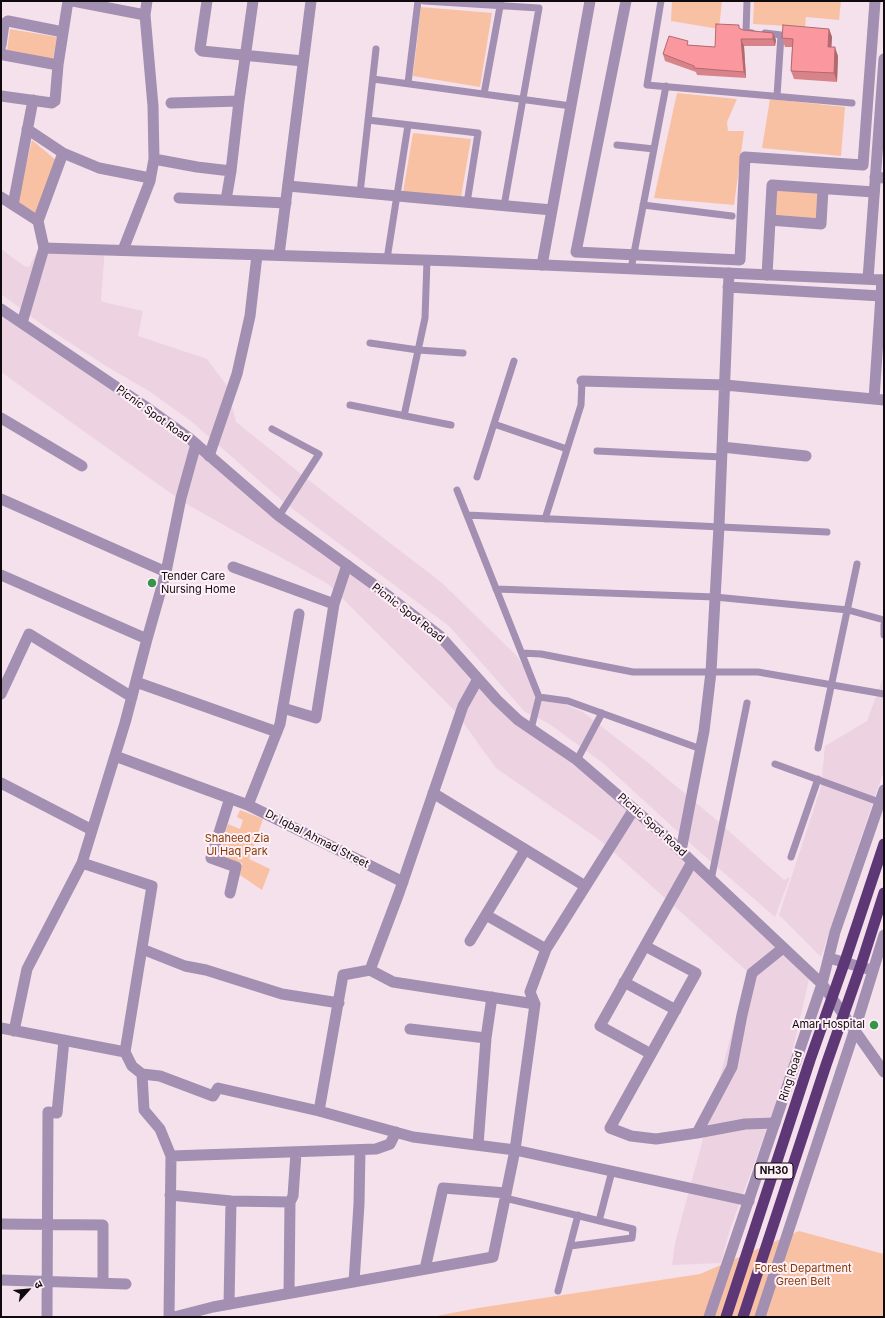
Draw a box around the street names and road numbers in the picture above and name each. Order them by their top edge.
street label: Picnic Spot Road [113,383,193,445]
street label: Picnic Spot Road [369,581,447,645]
street label: Picnic Spot Road [615,791,689,859]
street label: Dr Iqbal Ahmad Street [263,807,371,871]
street label: Ring Road [777,1049,805,1103]
road number: NH30 [755,1163,793,1179]

